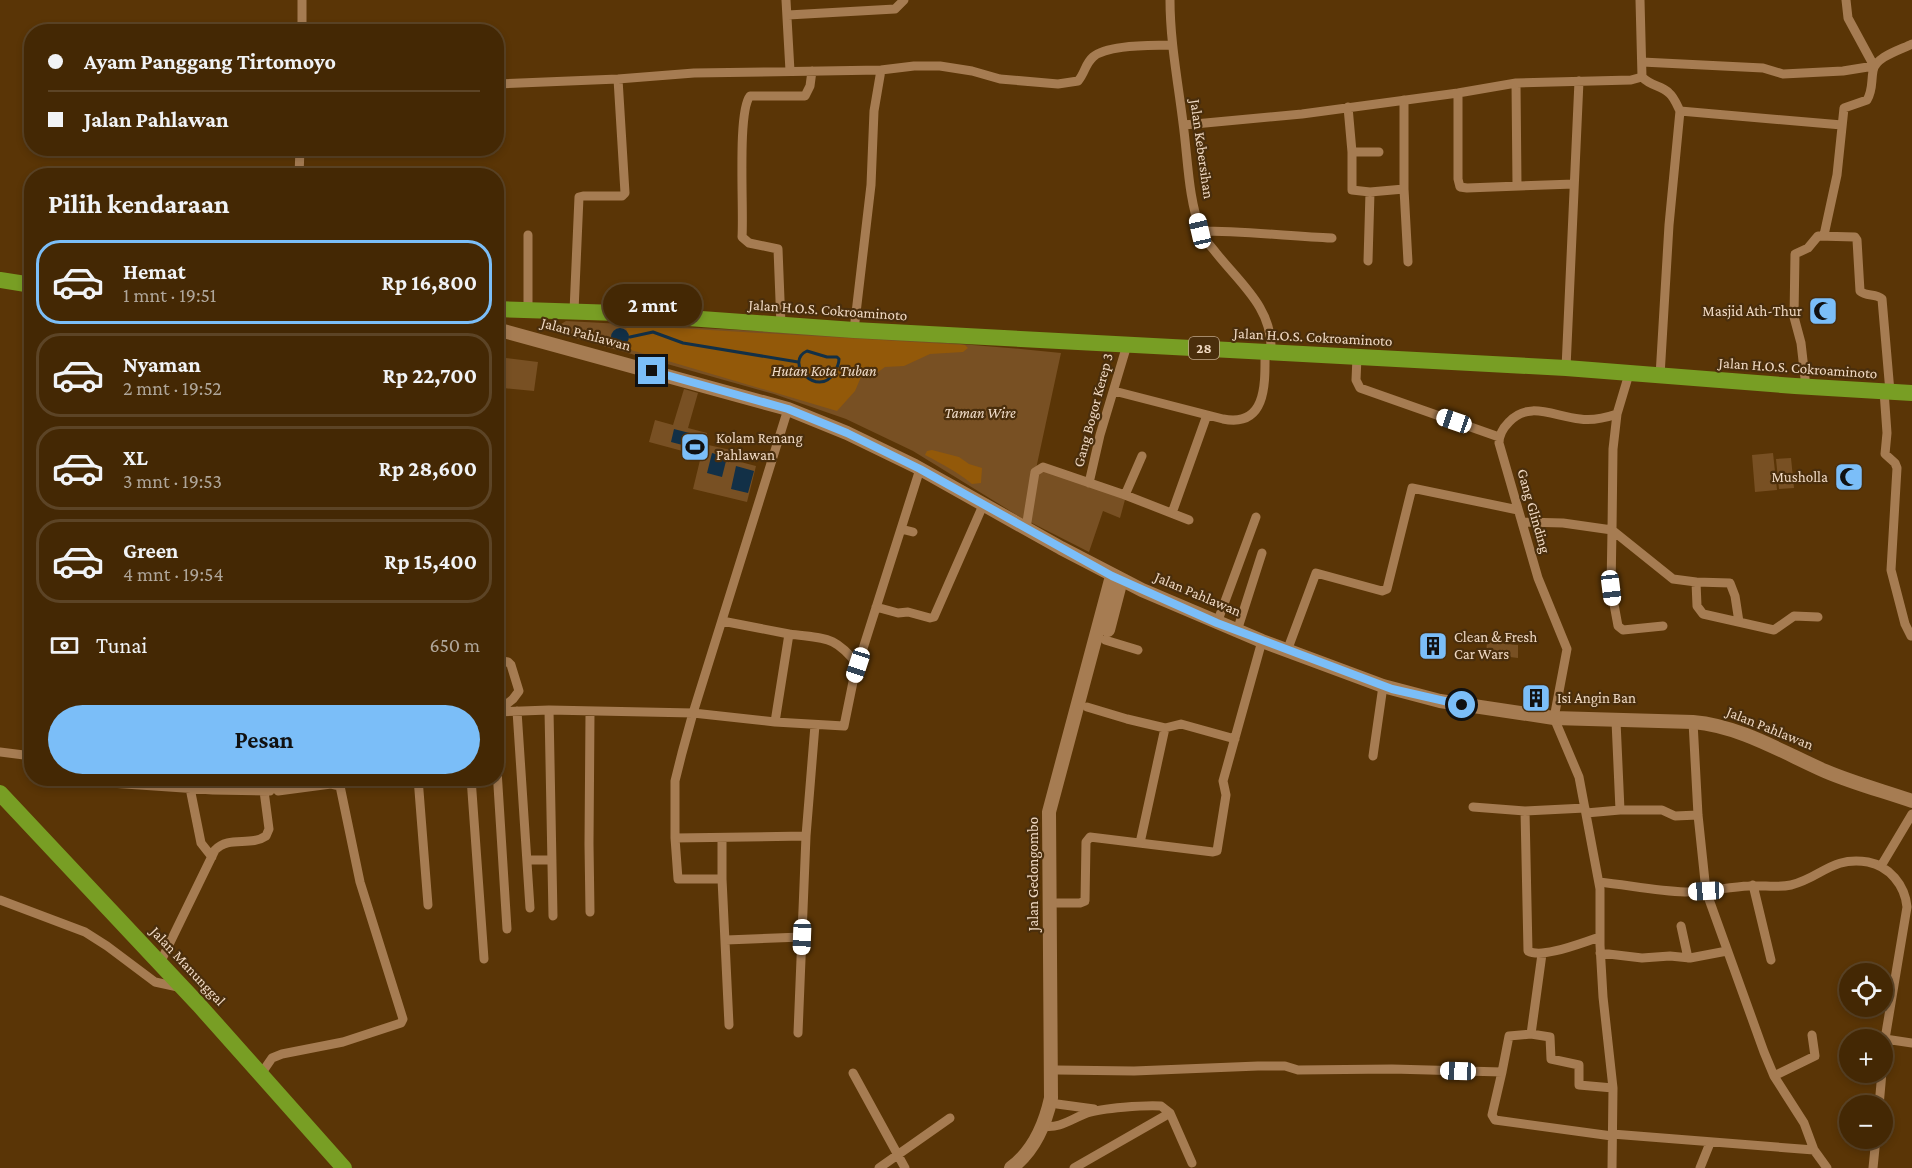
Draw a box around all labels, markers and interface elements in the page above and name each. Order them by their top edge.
text: Ayam Panggang Tirtomoyo [84,49,336,74]
street label: Jalan Kebersihan [1186,96,1217,200]
text: Jalan Pahlawan [84,107,229,132]
text: Pilih kendaraan [48,189,230,219]
car [1187,211,1213,251]
icon: car [51,255,105,309]
text: Hemat [123,259,186,284]
text: Rp 16,800 [382,270,477,295]
text: 1 mnt · 19:51 [123,284,216,306]
callout: 2 mnt [602,284,702,326]
text: 2 mnt [628,294,677,316]
mosque icon: Masjid Ath-Thur [1807,295,1839,327]
street label: Jalan H.O.S. Cokroaminoto [746,296,908,325]
place label: Masjid Ath-Thur [1702,303,1803,320]
street label: Jalan Pahlawan [537,314,633,355]
street label: Jalan H.O.S. Cokroaminoto [1231,325,1393,350]
road number: 28 [1189,337,1219,359]
icon: car [51,348,105,402]
street label: Gang Bogor Kerep 3 [1070,351,1117,469]
text: Nyaman [123,352,201,377]
street label: Jalan H.O.S. Cokroaminoto [1716,354,1878,383]
route end [638,357,665,384]
text: Rp 22,700 [382,363,477,388]
park label: Hutan Kota Tuban [771,363,877,379]
text: 2 mnt · 19:52 [123,377,222,399]
park label: Taman Wire [944,405,1016,421]
car [1434,407,1474,435]
place label: Kolam Renang Pahlawan [716,430,803,463]
sports icon: Kolam Renang Pahlawan [679,431,711,463]
icon: car [51,441,105,495]
text: XL [123,445,148,470]
text: Rp 28,600 [379,456,477,481]
mosque icon: Musholla [1833,461,1865,493]
street label: Gang Glinding [1513,467,1554,555]
place label: Musholla [1771,469,1828,485]
text: 3 mnt · 19:53 [123,470,222,492]
icon: car [51,534,105,588]
text: Green [123,538,179,563]
text: Rp 15,400 [384,549,477,574]
text: 4 mnt · 19:54 [123,563,224,585]
street label: Jalan Pahlawan [1150,568,1244,620]
car [1600,569,1622,607]
icon: cash [48,629,81,662]
place label: Clean & Fresh Car Wars [1454,629,1537,662]
building icon: Clean & Fresh Car Wars [1417,630,1449,662]
text: Tunai [96,633,147,658]
text: 650 m [430,634,480,656]
car [844,645,872,685]
building icon: Isi Angin Ban [1520,682,1552,714]
place label: Isi Angin Ban [1557,690,1636,707]
route start [1448,691,1475,718]
street label: Jalan Pahlawan [1722,703,1816,754]
button: Pesan [48,705,480,774]
street label: Jalan Gedongombo [1025,817,1042,933]
car [1688,881,1724,901]
car [792,919,812,955]
street label: Jalan Manunggal [145,922,229,1009]
map controls [1839,963,1893,1149]
button: locate [1839,963,1893,1017]
button: + [1839,1029,1893,1083]
car [1440,1061,1476,1081]
button: − [1839,1095,1893,1149]

